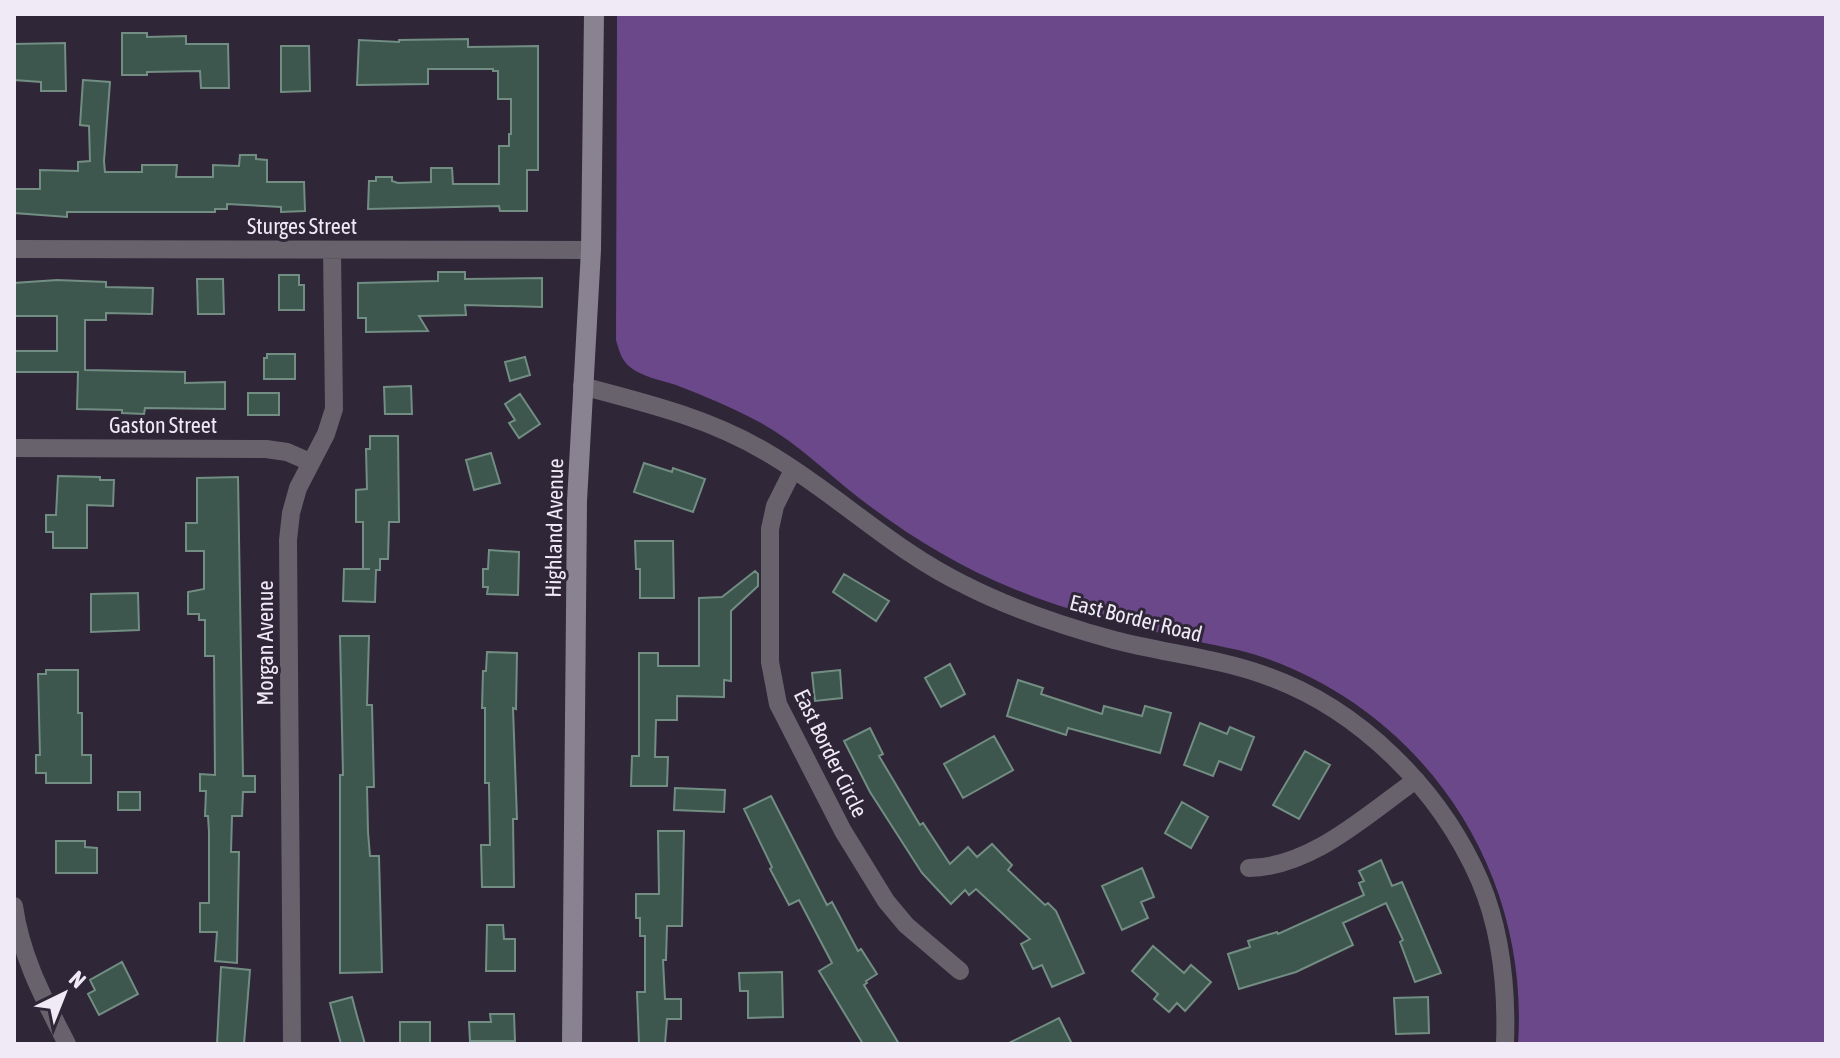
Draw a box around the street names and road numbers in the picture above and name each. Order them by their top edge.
street label: Sturges Street [247,213,357,239]
street label: Gaston Street [109,412,217,438]
street label: Highland Avenue [540,458,568,598]
street label: Morgan Avenue [252,581,278,705]
street label: East Border Road [1067,589,1205,647]
street label: East Border Circle [789,685,873,821]

